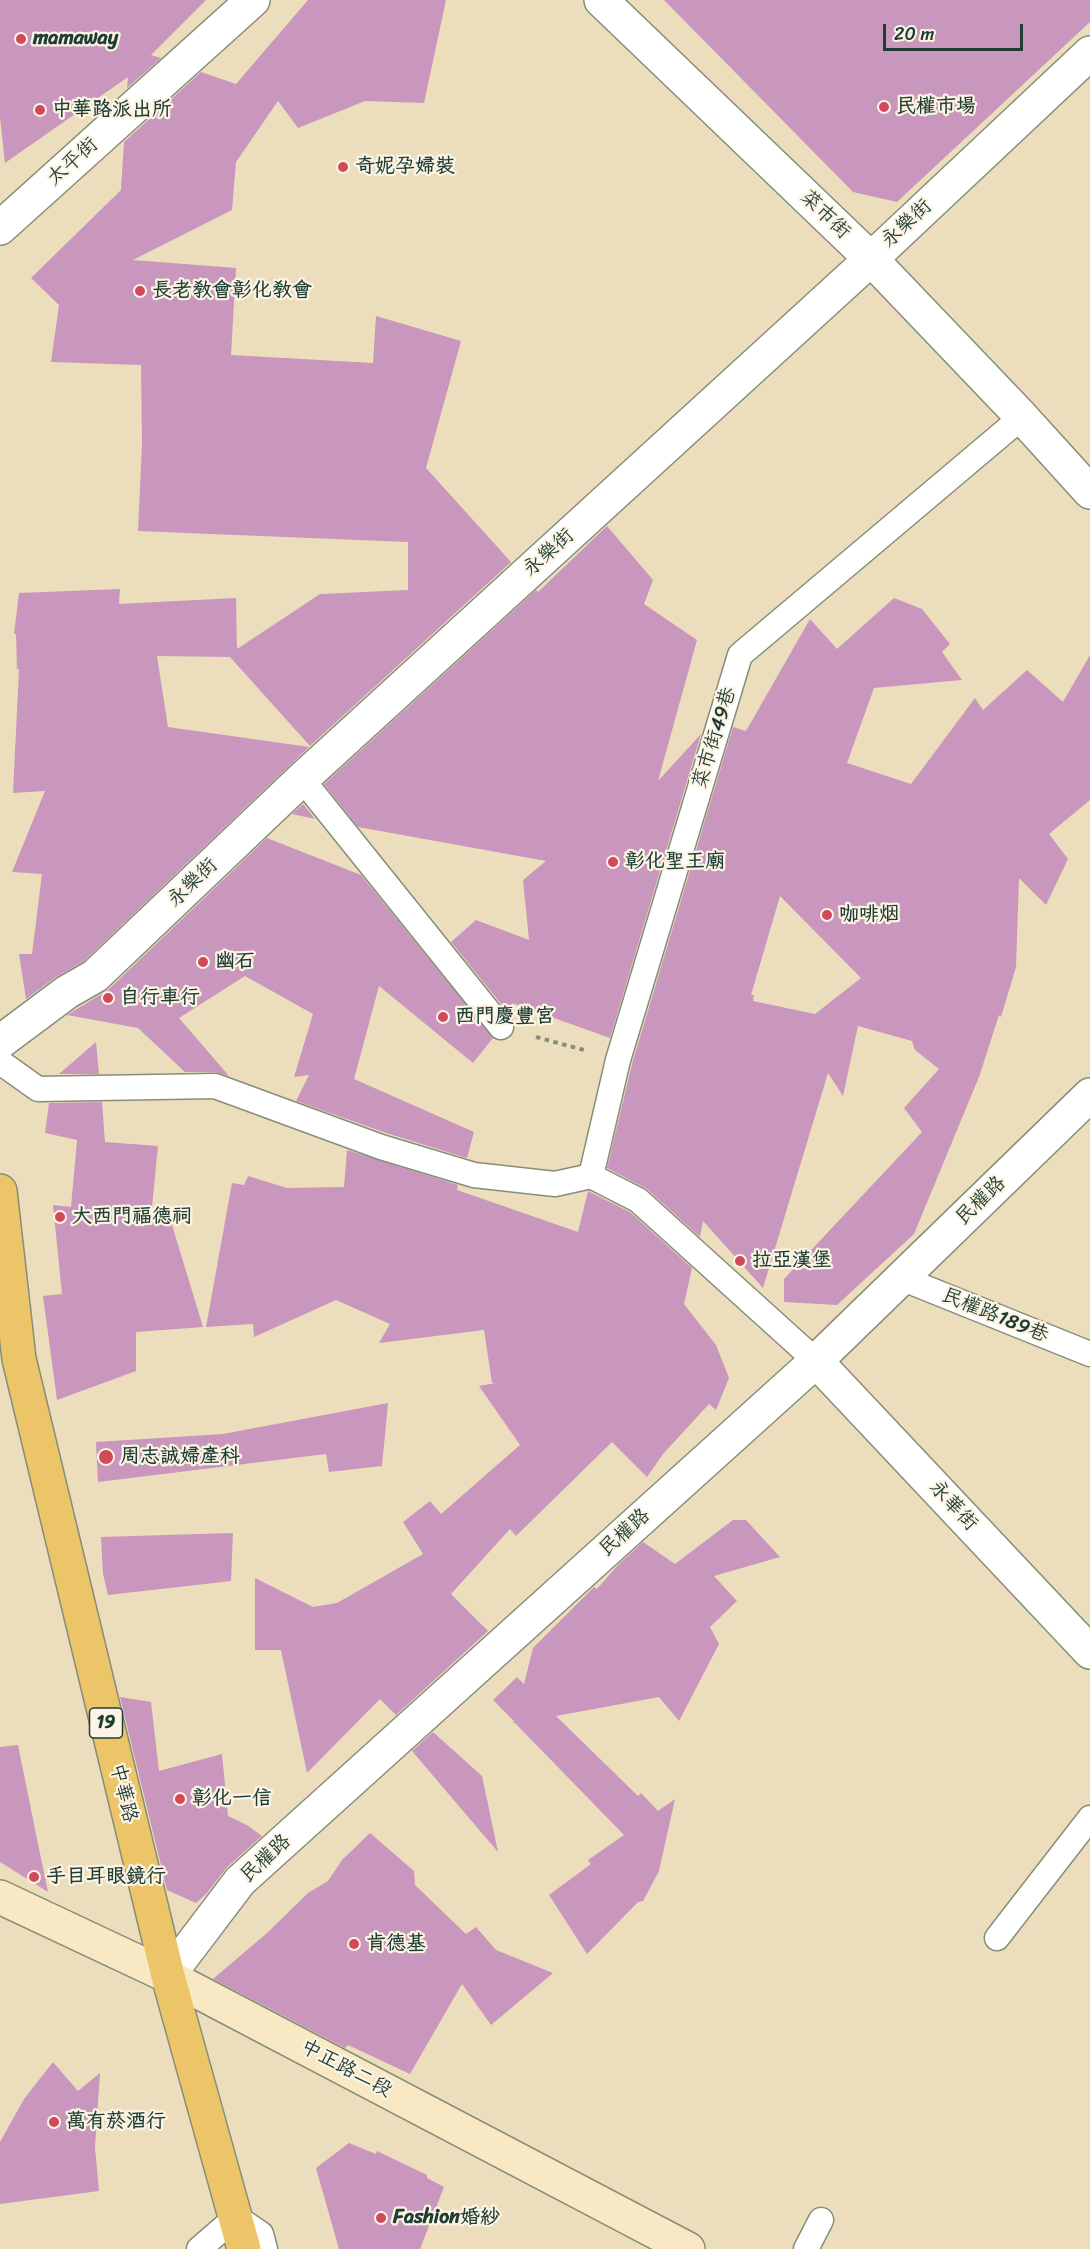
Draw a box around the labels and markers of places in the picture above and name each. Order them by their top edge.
place label: mamaway [33,27,118,51]
marker: mamaway [14,32,28,46]
place label: 民權市場 [896,95,976,119]
place label: 中華路派出所 [52,98,172,122]
marker: 民權市場 [877,100,891,114]
marker: 中華路派出所 [33,103,47,117]
place label: 奇妮孕婦裝 [355,155,455,179]
marker: 奇妮孕婦裝 [336,160,350,174]
place label: 長老教會彰化教會 [152,279,312,303]
marker: 長老教會彰化教會 [133,284,147,298]
place label: 彰化聖王廟 [625,850,725,874]
marker: 彰化聖王廟 [606,855,620,869]
place label: 咖啡烟 [839,903,899,927]
marker: 咖啡烟 [820,908,834,922]
place label: 幽石 [215,950,255,974]
marker: 幽石 [196,955,210,969]
place label: 自行車行 [120,986,200,1010]
marker: 自行車行 [101,991,115,1005]
place label: 西門慶豐宮 [455,1005,555,1029]
marker: 西門慶豐宮 [436,1010,450,1024]
place label: 大西門福德祠 [72,1205,192,1229]
marker: 大西門福德祠 [53,1210,67,1224]
place label: 拉亞漢堡 [752,1249,832,1273]
marker: 拉亞漢堡 [733,1254,747,1268]
place label: 周志誠婦產科 [120,1445,240,1469]
marker: 周志誠婦產科 [97,1448,115,1466]
place label: 彰化一信 [192,1787,272,1811]
marker: 彰化一信 [173,1792,187,1806]
place label: 手目耳眼鏡行 [46,1865,166,1889]
marker: 手目耳眼鏡行 [27,1870,41,1884]
place label: 肯德基 [366,1932,426,1956]
marker: 肯德基 [347,1937,361,1951]
place label: 萬有菸酒行 [66,2110,166,2134]
marker: 萬有菸酒行 [47,2115,61,2129]
place label: Fashion婚紗 [393,2206,500,2230]
marker: Fashion婚紗 [374,2211,388,2225]

